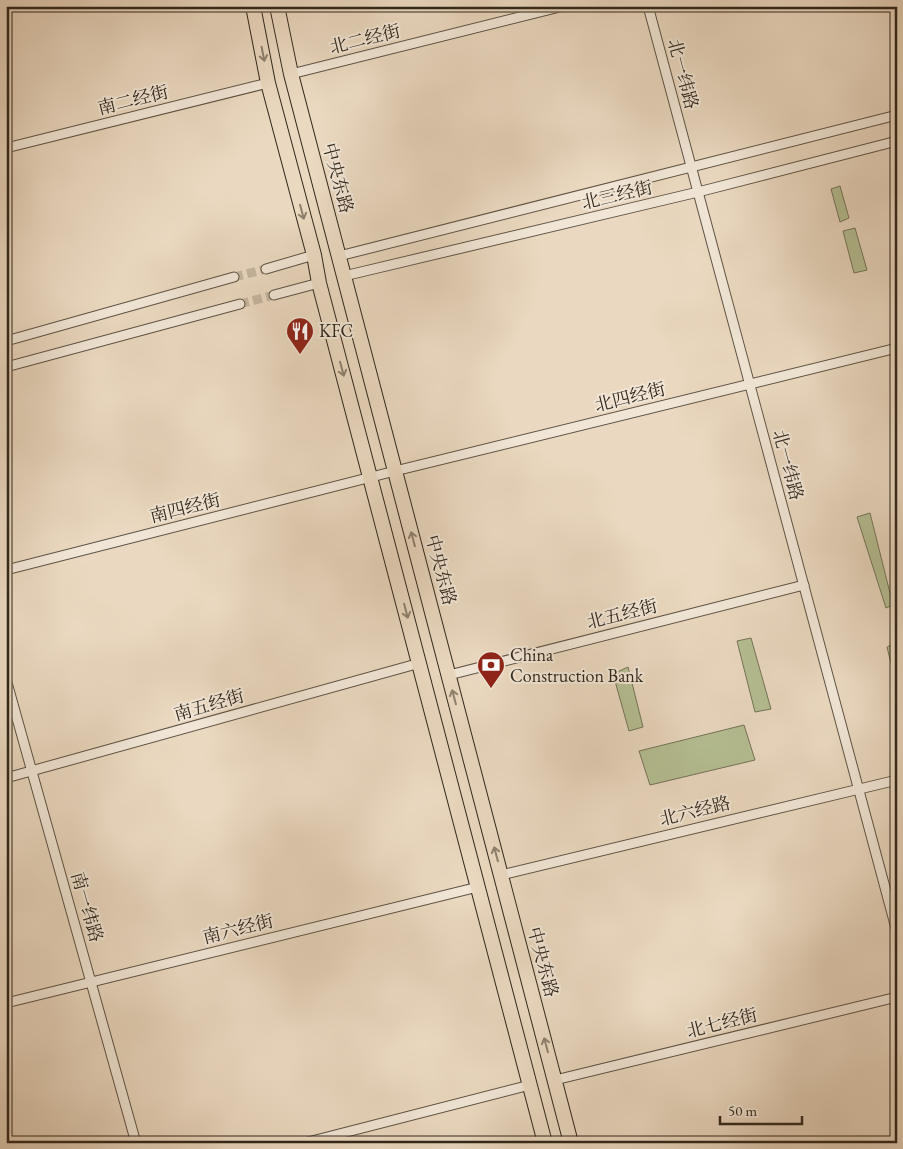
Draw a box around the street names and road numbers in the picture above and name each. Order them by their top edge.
street label: 北二经街 [327,19,403,58]
street label: 北一纬路 [663,36,704,112]
street label: 南二经街 [95,80,171,119]
street label: 中央东路 [318,140,359,216]
street label: 北三经街 [579,175,655,214]
street label: 北四经街 [592,377,668,416]
street label: 北一纬路 [768,427,809,503]
street label: 南四经街 [147,488,223,527]
street label: 中央东路 [421,532,462,608]
street label: 北五经街 [584,594,660,633]
street label: 南五经街 [171,684,247,725]
street label: 北六经路 [657,791,733,830]
street label: 南一纬路 [67,869,108,945]
street label: 南六经街 [200,909,276,948]
street label: 中央东路 [523,924,564,1000]
street label: 北七经街 [684,1003,760,1042]

